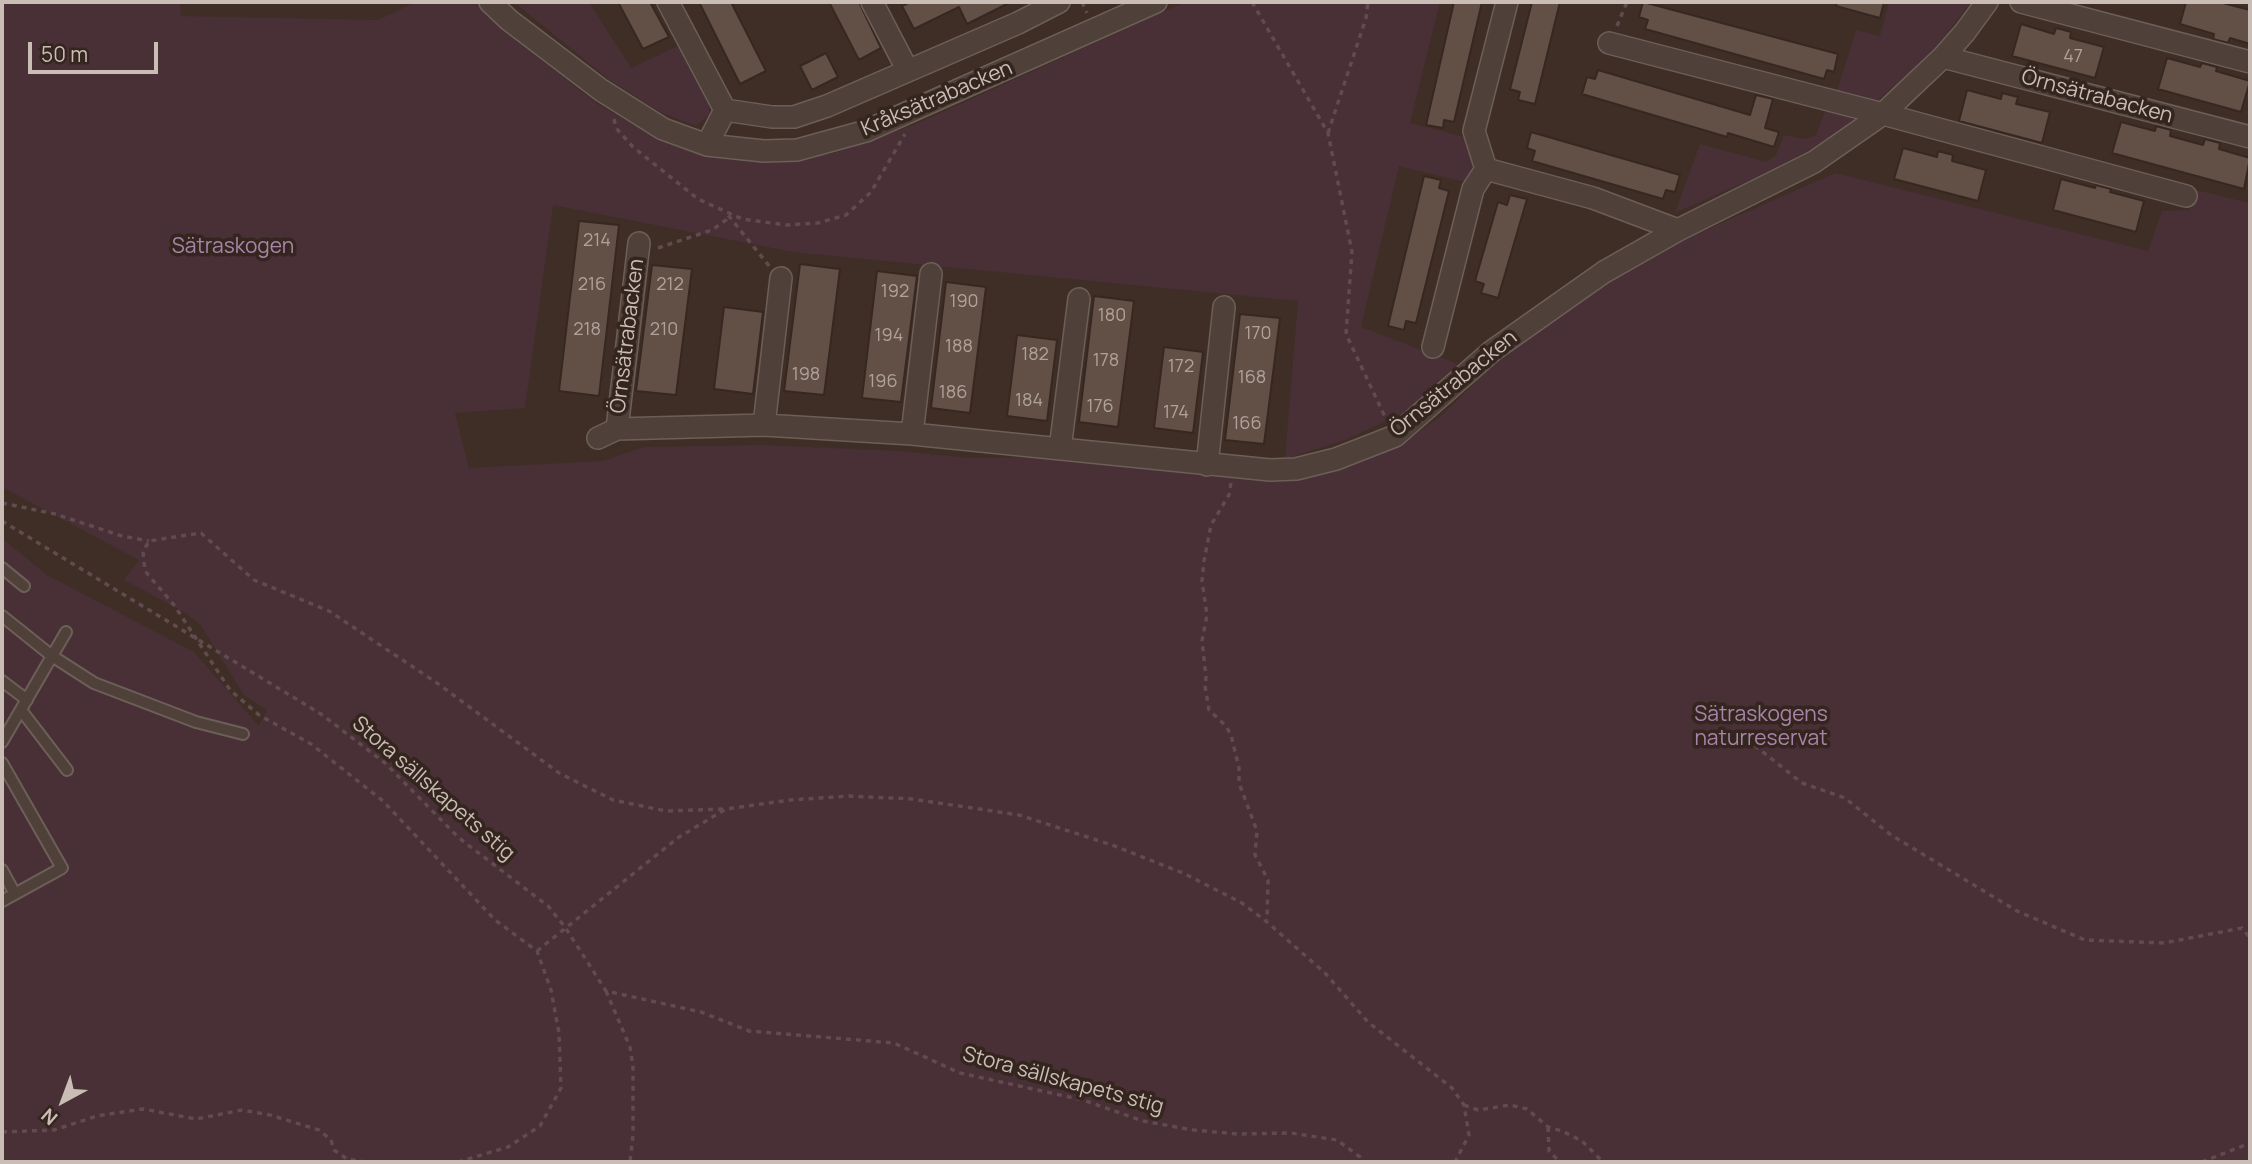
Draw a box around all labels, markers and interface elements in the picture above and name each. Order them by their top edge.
scale bar [32,28,161,72]
text: 50 m [41,40,88,68]
house number: 47 [2063,46,2083,68]
street label: Kråksätrabacken [858,56,1016,142]
street label: Örnsätrabacken [2019,65,2175,129]
house number: 214 [583,230,611,252]
park label: Sätraskogen [172,234,294,260]
street label: Örnsätrabacken [606,257,650,415]
house number: 216 [578,274,606,296]
house number: 212 [656,274,684,296]
house number: 192 [881,281,909,303]
house number: 190 [949,291,979,313]
house number: 180 [1098,305,1126,327]
house number: 218 [573,319,601,341]
house number: 210 [650,319,678,341]
house number: 170 [1244,323,1272,345]
house number: 194 [875,325,903,347]
street label: Örnsätrabacken [1386,325,1522,443]
house number: 188 [945,336,973,358]
house number: 182 [1021,344,1049,366]
house number: 178 [1093,350,1119,372]
house number: 172 [1168,356,1194,378]
house number: 198 [792,364,820,386]
house number: 168 [1238,367,1266,389]
house number: 196 [868,371,898,393]
house number: 186 [939,382,967,404]
house number: 184 [1015,390,1043,412]
house number: 176 [1086,396,1114,418]
house number: 174 [1163,402,1189,424]
house number: 166 [1232,413,1262,435]
park label: Sätraskogens naturreservat [1694,702,1828,752]
street label: Stora sällskapets stig [347,712,519,866]
street label: Stora sällskapets stig [960,1042,1166,1120]
north arrow [28,1066,98,1136]
text: N [36,1103,63,1131]

